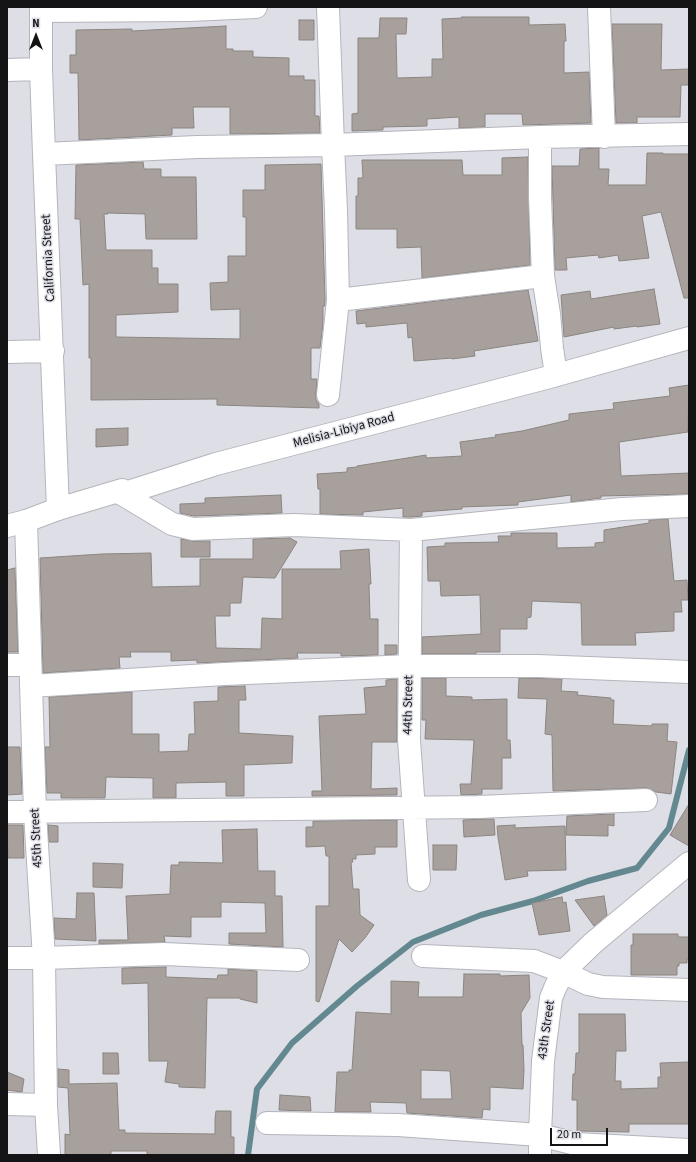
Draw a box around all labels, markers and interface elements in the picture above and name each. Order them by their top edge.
north arrow [16,16,56,56]
text: N [32,16,40,31]
street label: California Street [39,214,59,302]
street label: Melisia-Libiya Road [292,410,396,452]
street label: 44th Street [401,675,417,735]
street label: 45th Street [28,808,46,868]
street label: 43th Street [535,999,559,1061]
scale bar [552,1120,610,1146]
text: 20 m [557,1126,581,1143]

